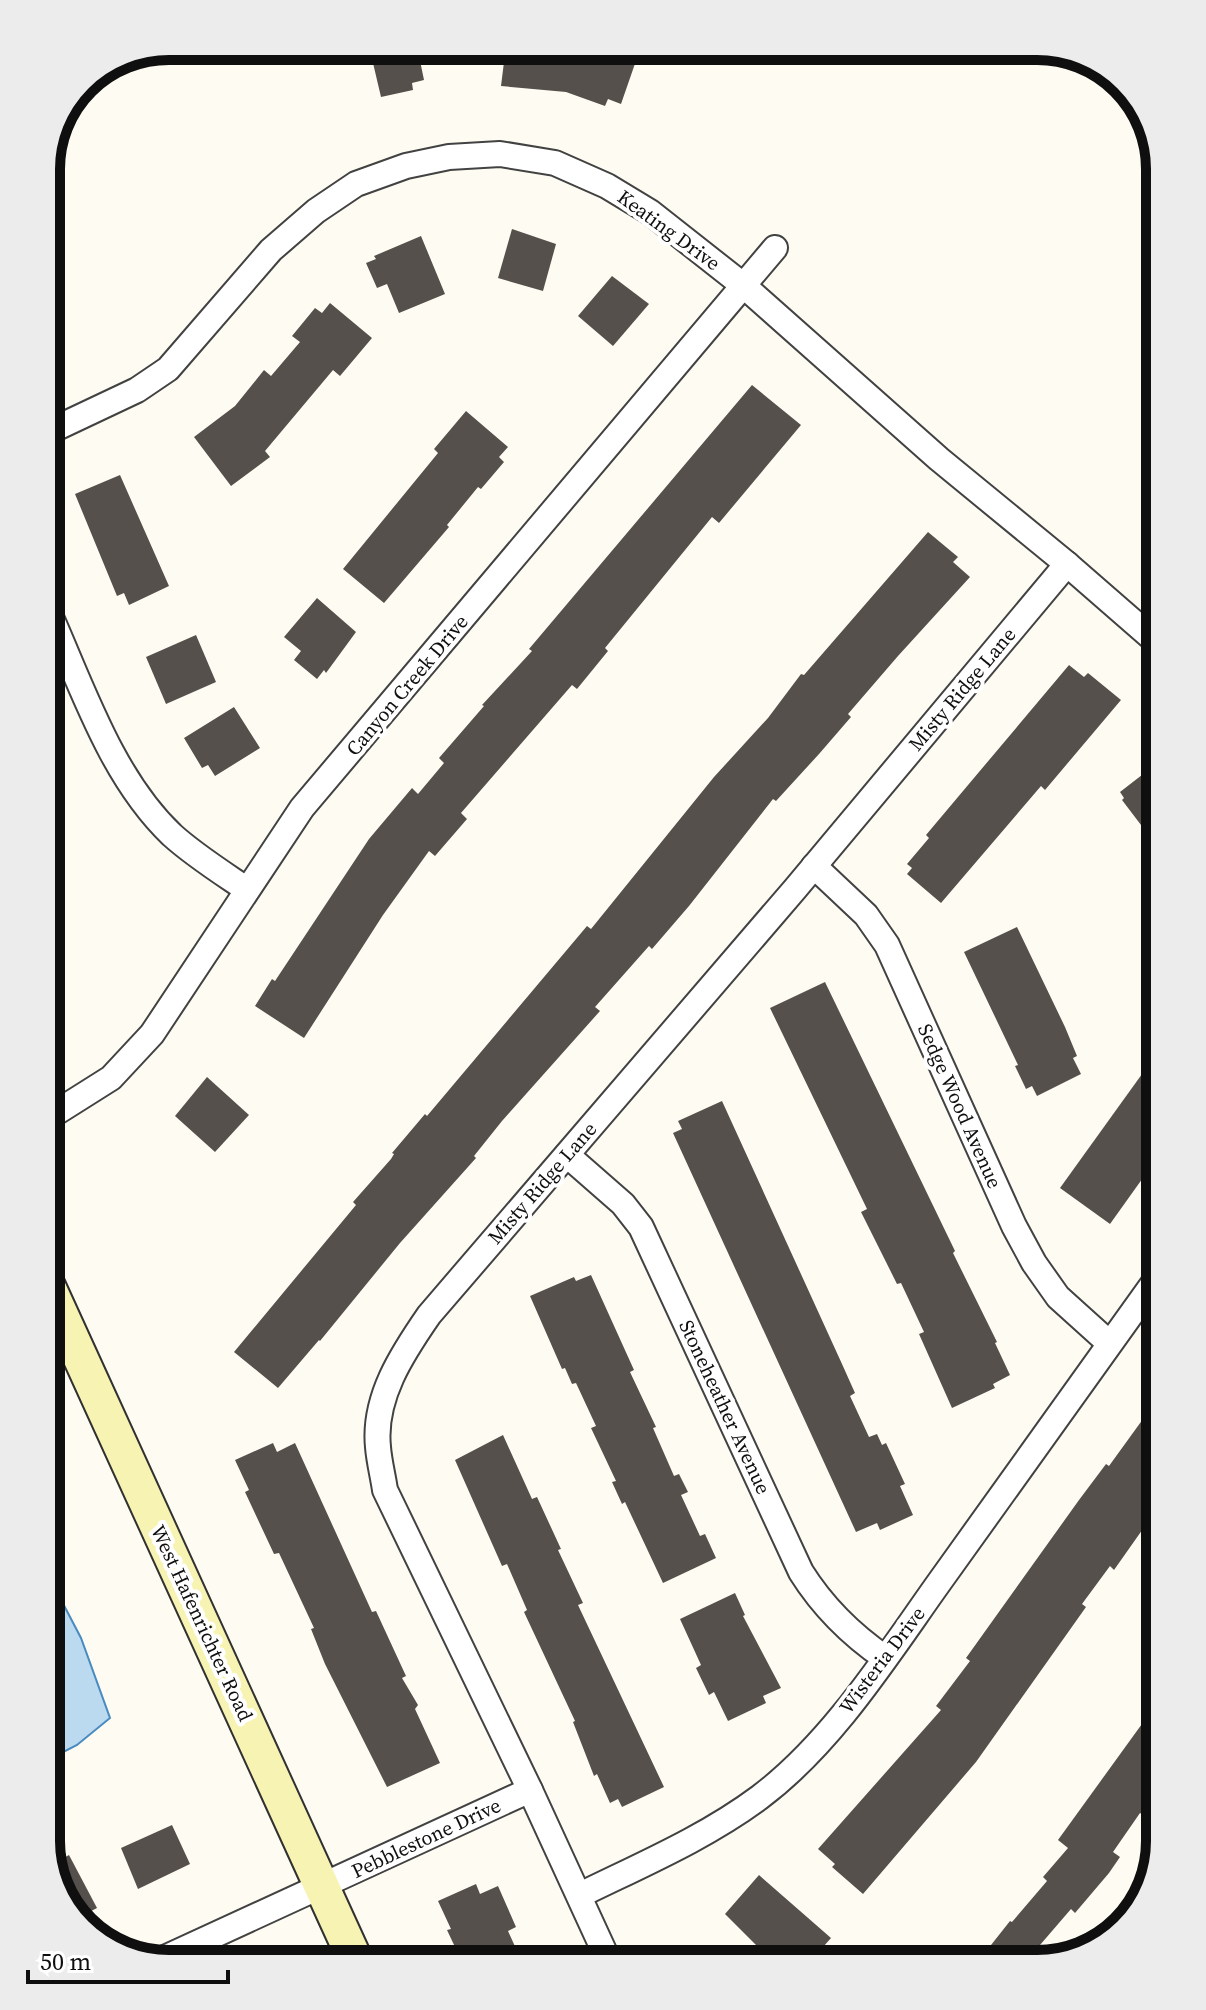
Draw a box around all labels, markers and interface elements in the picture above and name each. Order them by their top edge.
street label: Keating Drive [612,183,726,277]
street label: Canyon Creek Drive [339,608,475,762]
street label: Misty Ridge Lane [902,621,1022,757]
street label: Sedge Wood Avenue [911,1019,1009,1193]
street label: Misty Ridge Lane [481,1116,603,1250]
street label: Stoneheather Avenue [672,1315,778,1499]
street label: West Hafenrichter Road [144,1520,260,1726]
street label: Wisteria Drive [832,1601,932,1719]
street label: Pebblestone Drive [347,1791,505,1885]
scale bar [28,1934,228,1984]
text: 50 m [40,1945,91,1978]

